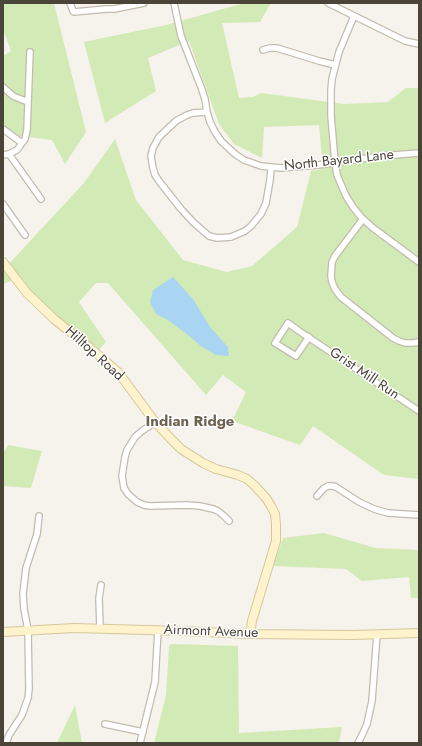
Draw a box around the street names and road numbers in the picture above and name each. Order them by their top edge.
street label: North Bayard Lane [283,147,395,175]
street label: Hilltop Road [61,323,127,385]
street label: Grist Mill Run [326,344,402,404]
street label: Airmont Avenue [163,622,259,642]

